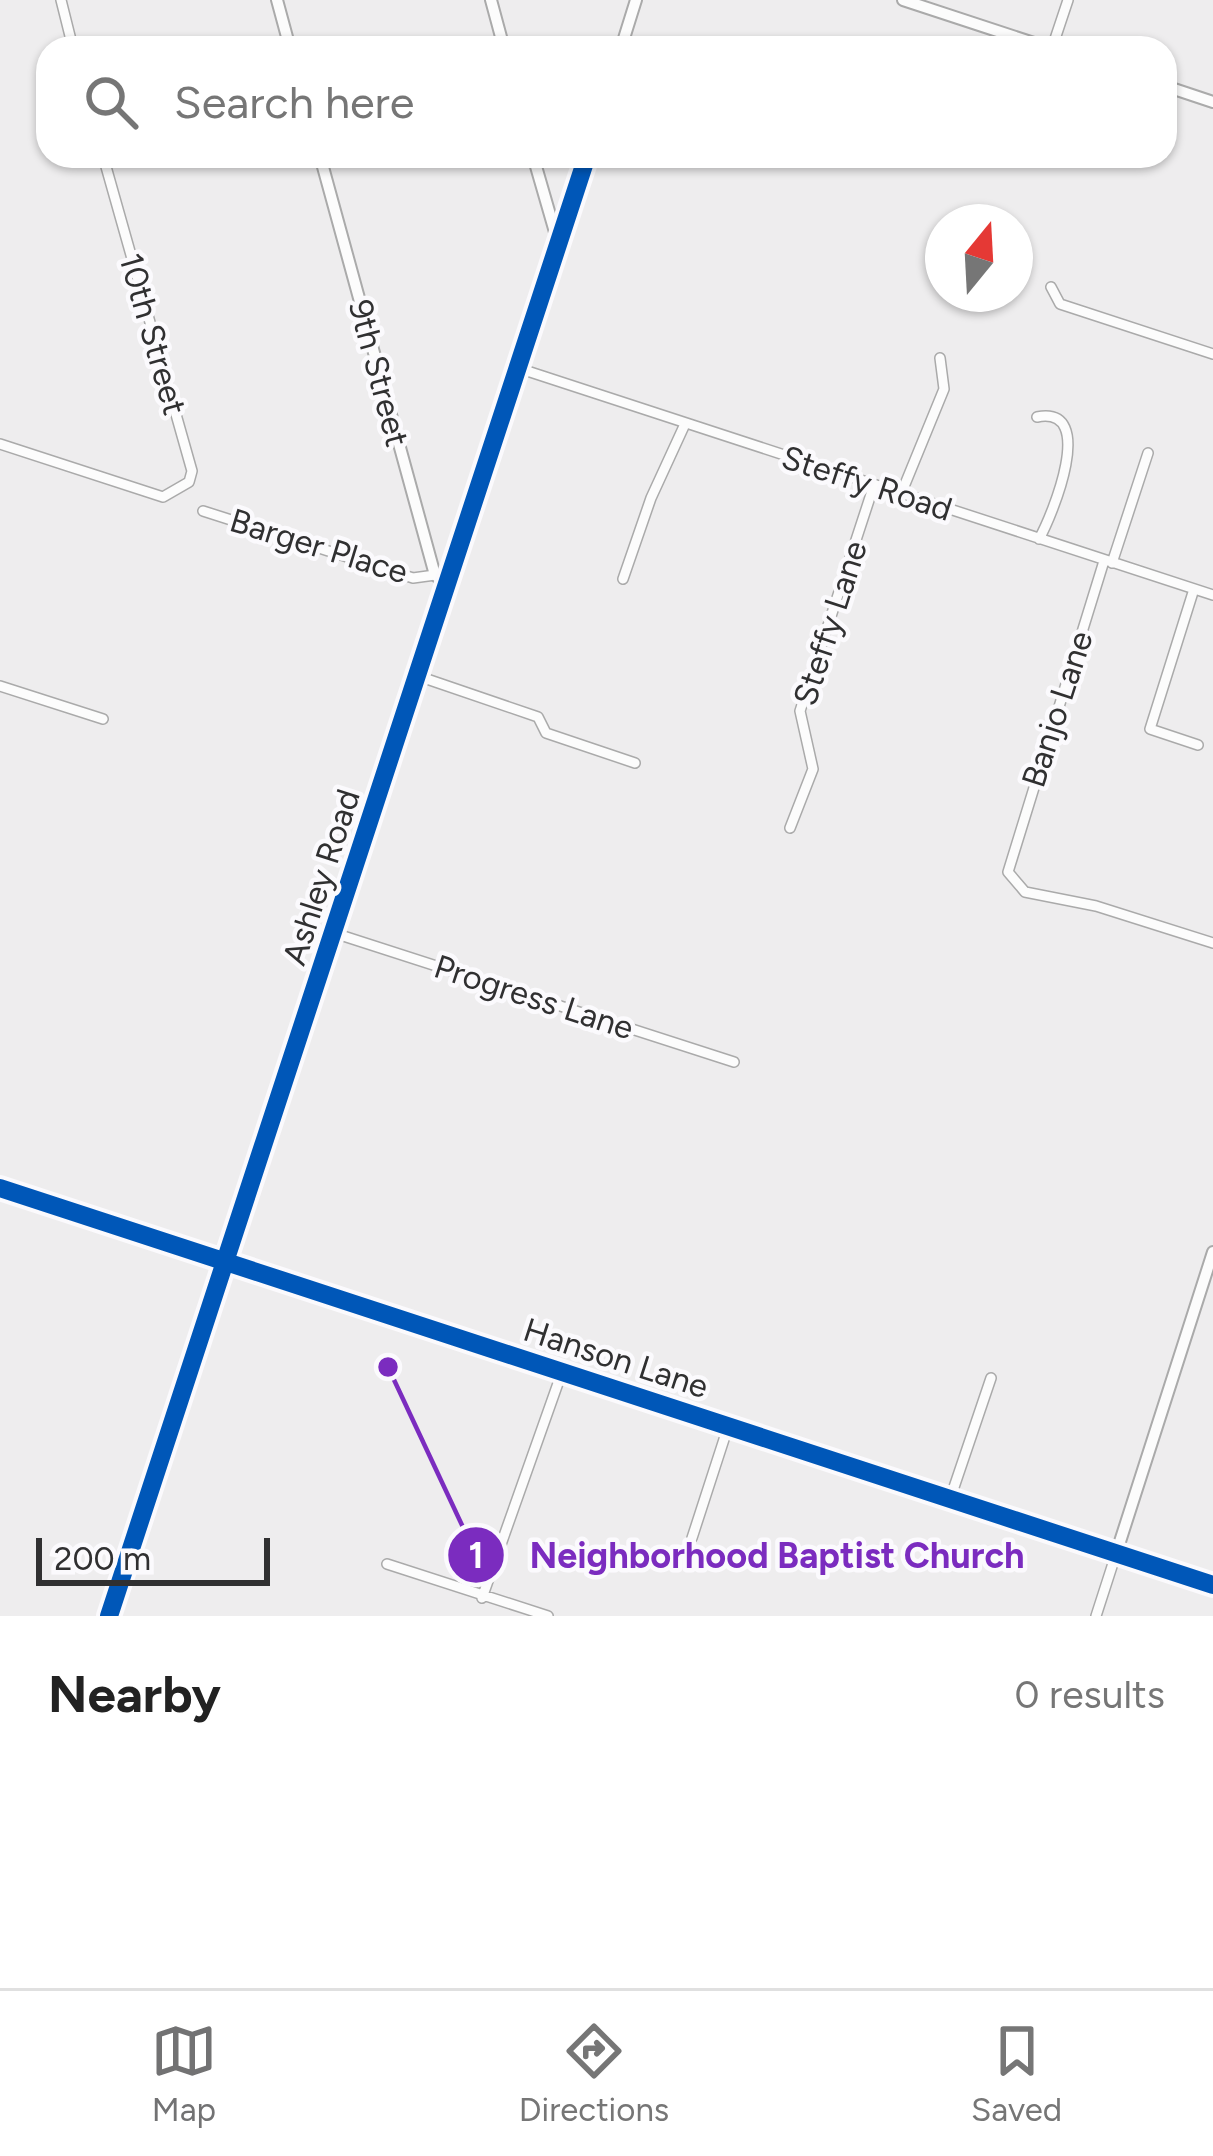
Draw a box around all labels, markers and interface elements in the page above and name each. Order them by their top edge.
search box [36,36,1177,168]
icon: search [78,69,144,135]
text: Search here [174,75,414,129]
north arrow [925,204,1033,312]
street label: 10th Street [111,249,195,419]
street label: 9th Street [341,295,417,451]
street label: Steffy Road [777,437,957,529]
street label: Barger Place [225,500,413,592]
street label: Steffy Lane [785,536,875,710]
street label: Banjo Lane [1013,626,1101,792]
street label: Ashley Road [274,784,368,970]
street label: Progress Lane [429,946,639,1048]
street label: Hanson Lane [519,1310,713,1406]
callout: Neighborhood Baptist Church [446,1519,1049,1591]
scale bar [36,1532,270,1585]
text: 1 [468,1534,484,1577]
text: Neighborhood Baptist Church [529,1534,1025,1577]
text: 200 m [54,1539,151,1578]
text: Nearby [48,1664,221,1725]
text: 0 results [1014,1671,1165,1718]
tab: Map [151,2018,217,2129]
tab: Directions [519,2018,669,2129]
tab: Saved [971,2018,1062,2129]

